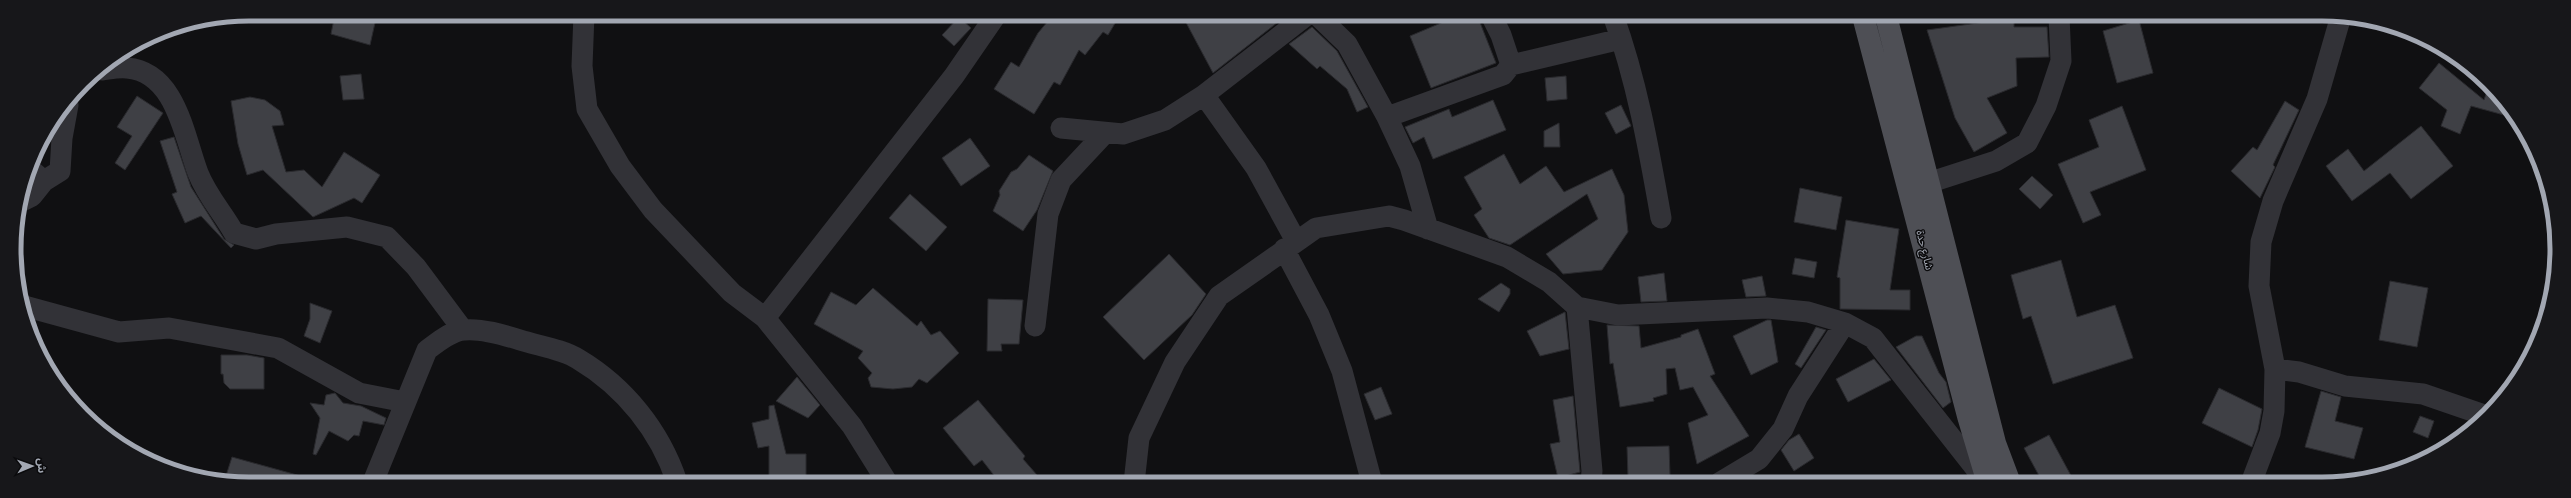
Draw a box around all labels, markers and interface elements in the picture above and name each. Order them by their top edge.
street label: شارع حدة [1912,229,1937,272]
north arrow [12,446,52,486]
text: ش [35,458,49,473]

